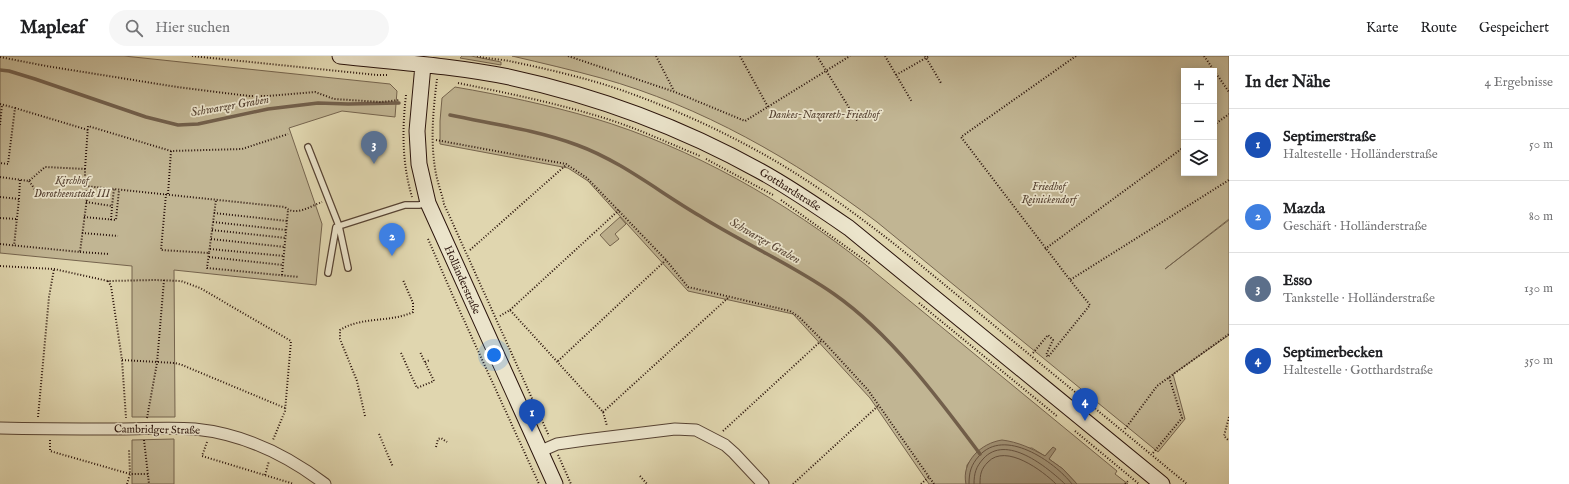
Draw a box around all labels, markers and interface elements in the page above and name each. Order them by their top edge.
search box [109,10,389,46]
text: Mapleaf [20,16,85,40]
icon: search [123,17,145,39]
text: Hier suchen [155,18,230,37]
text: Karte [1366,19,1398,37]
text: Route [1420,19,1457,37]
text: Gespeichert [1479,19,1549,37]
map controls [1181,68,1217,176]
button: + [1181,68,1217,104]
text: In der Nähe [1245,72,1330,93]
text: 4 Ergebnisse [1485,74,1553,91]
water label: Schwarzer Graben [190,92,271,120]
button: − [1181,104,1217,140]
park label: Dankes-Nazareth-Friedhof [769,108,882,122]
text: Septimerstraße [1283,127,1376,146]
pin: 3 [361,131,387,164]
text: 1 [1256,136,1260,153]
text: 50 m [1529,136,1553,153]
button: layers [1181,140,1217,176]
text: Haltestelle · Holländerstraße [1283,146,1438,163]
street label: Gotthardstraße [757,166,823,214]
park label: Kirchhof Dorotheenstadt III [34,174,112,201]
park label: Friedhof Reinickendorf [1021,180,1079,207]
text: Mazda [1283,199,1325,218]
text: 2 [1255,208,1261,225]
text: 80 m [1529,208,1553,225]
water label: Schwarzer Graben [727,215,803,268]
text: Geschäft · Holländerstraße [1283,218,1427,235]
pin: 2 [379,223,405,256]
street label: Holländerstraße [441,243,483,317]
text: Esso [1283,271,1312,290]
text: 3 [1256,280,1260,297]
text: 130 m [1524,280,1553,297]
text: Tankstelle · Holländerstraße [1283,290,1435,307]
text: Septimerbecken [1283,343,1383,362]
your location [484,345,504,365]
text: 4 [1255,352,1261,369]
text: 350 m [1524,352,1553,369]
text: Haltestelle · Gotthardstraße [1283,362,1433,379]
pin: 4 [1072,388,1098,421]
pin: 1 [519,399,545,432]
street label: Cambridger Straße [114,422,200,438]

